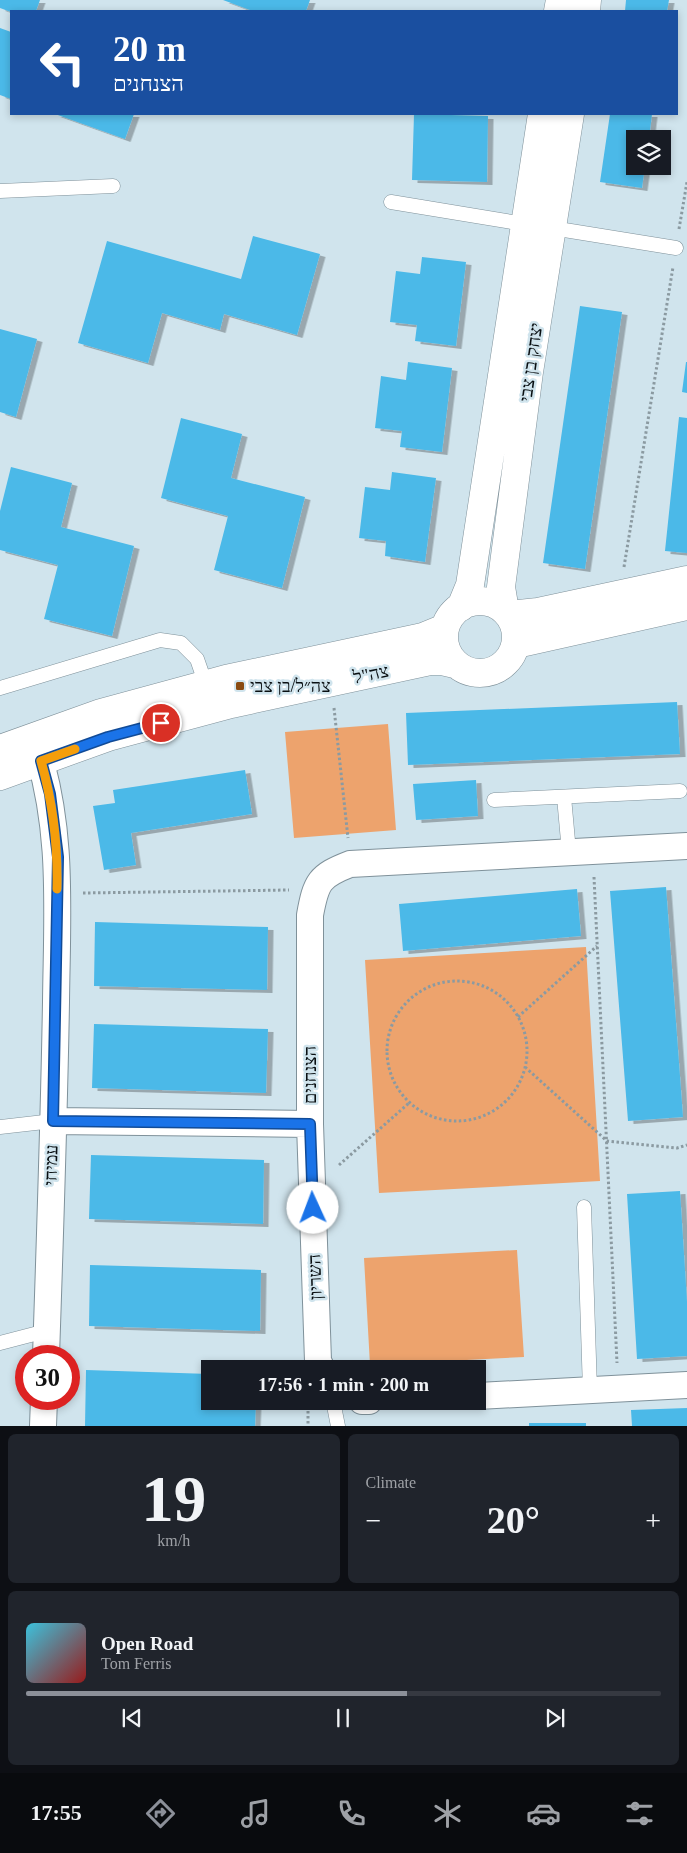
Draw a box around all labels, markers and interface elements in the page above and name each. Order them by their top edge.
icon: left [30,30,95,95]
text: 20 m [113,30,186,69]
text: הצנחנים [113,71,184,96]
map controls [626,130,671,175]
button: layers [626,130,671,175]
street label: יצחק בן צבי [516,321,546,403]
street label: צה"ל [351,661,390,688]
place label: צה״ל/בן צבי [250,676,331,696]
marker: צה״ל/בן צבי [234,680,246,692]
pin [140,702,182,744]
icon: arrive [147,709,175,737]
street label: הצנחנים [300,1046,320,1104]
street label: עמיחי [40,1144,62,1186]
position arrow [286,1181,338,1233]
street label: השריון [304,1254,326,1300]
speed limit sign: 30 [15,1345,80,1410]
text: 17:56 · 1 min · 200 m [258,1374,429,1395]
text: 19 [141,1463,206,1535]
text: Climate [366,1474,416,1491]
text: 20° [487,1499,540,1541]
text: − [366,1505,381,1536]
text: + [645,1505,661,1536]
text: km/h [157,1532,190,1549]
text: Open Road [101,1633,193,1654]
text: Tom Ferris [101,1655,171,1672]
icon: previous [118,1704,146,1732]
icon: pause [329,1704,357,1732]
icon: next [541,1704,569,1732]
icon: directions [143,1796,178,1831]
icon: music [238,1796,273,1831]
icon: phone [334,1796,369,1831]
icon: climate [430,1796,465,1831]
icon: car [526,1796,561,1831]
icon: filters [622,1796,657,1831]
text: 17:55 [30,1800,82,1825]

